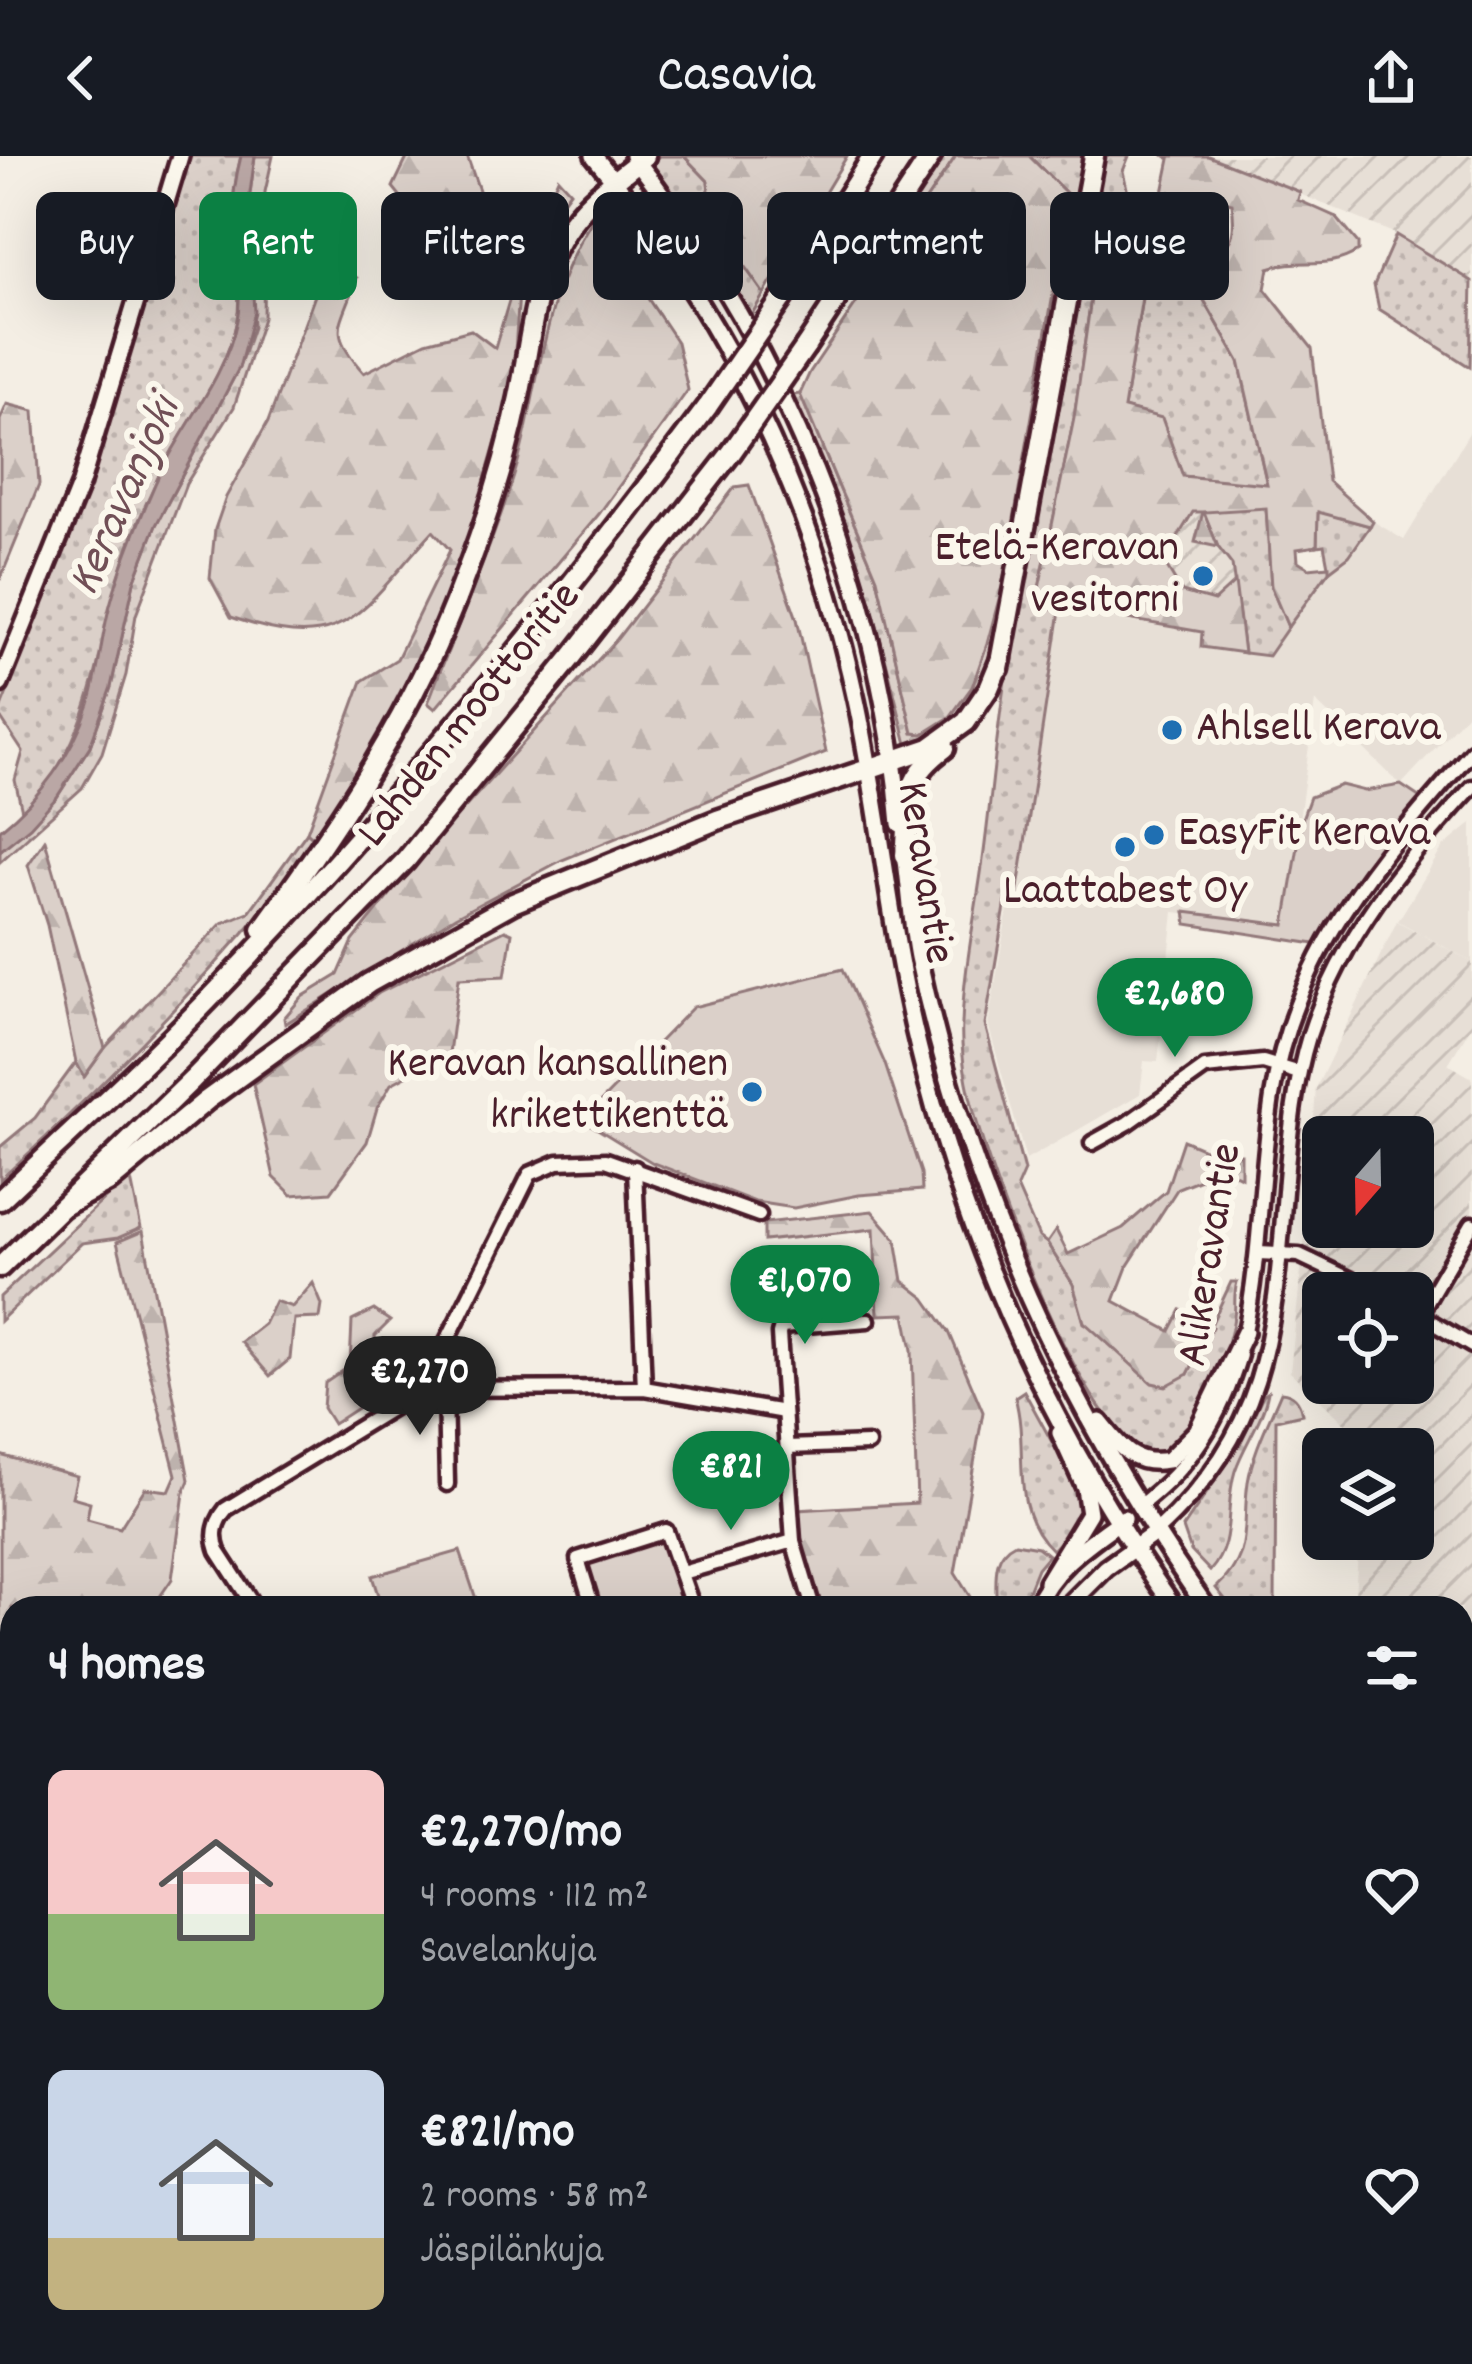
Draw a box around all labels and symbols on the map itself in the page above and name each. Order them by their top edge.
water label: Keravanjoki [53,380,204,607]
place label: Etelä-Keravan vesitorni [935,518,1179,634]
marker: Etelä-Keravan vesitorni [1190,563,1216,589]
street label: Lahden moottoritie [344,569,598,863]
place label: Ahlsell Kerava [1196,698,1442,762]
marker: Ahlsell Kerava [1159,717,1185,743]
street label: Keravantie [877,777,969,969]
place label: EasyFit Kerava [1178,803,1431,867]
marker: EasyFit Kerava [1141,822,1167,848]
marker: Laattabest Oy [1112,834,1138,860]
place label: Laattabest Oy [1003,861,1248,925]
pin: €2,680 [1077,958,1273,1060]
place label: Keravan kansallinen krikettikenttä [387,1034,729,1150]
marker: Keravan kansallinen krikettikenttä [739,1079,765,1105]
north arrow [1302,1116,1434,1248]
street label: Alikeravantie [1163,1139,1261,1371]
pin: €1,070 [707,1245,903,1347]
pin: €2,270 [322,1336,518,1438]
pin: €821 [660,1431,802,1533]

